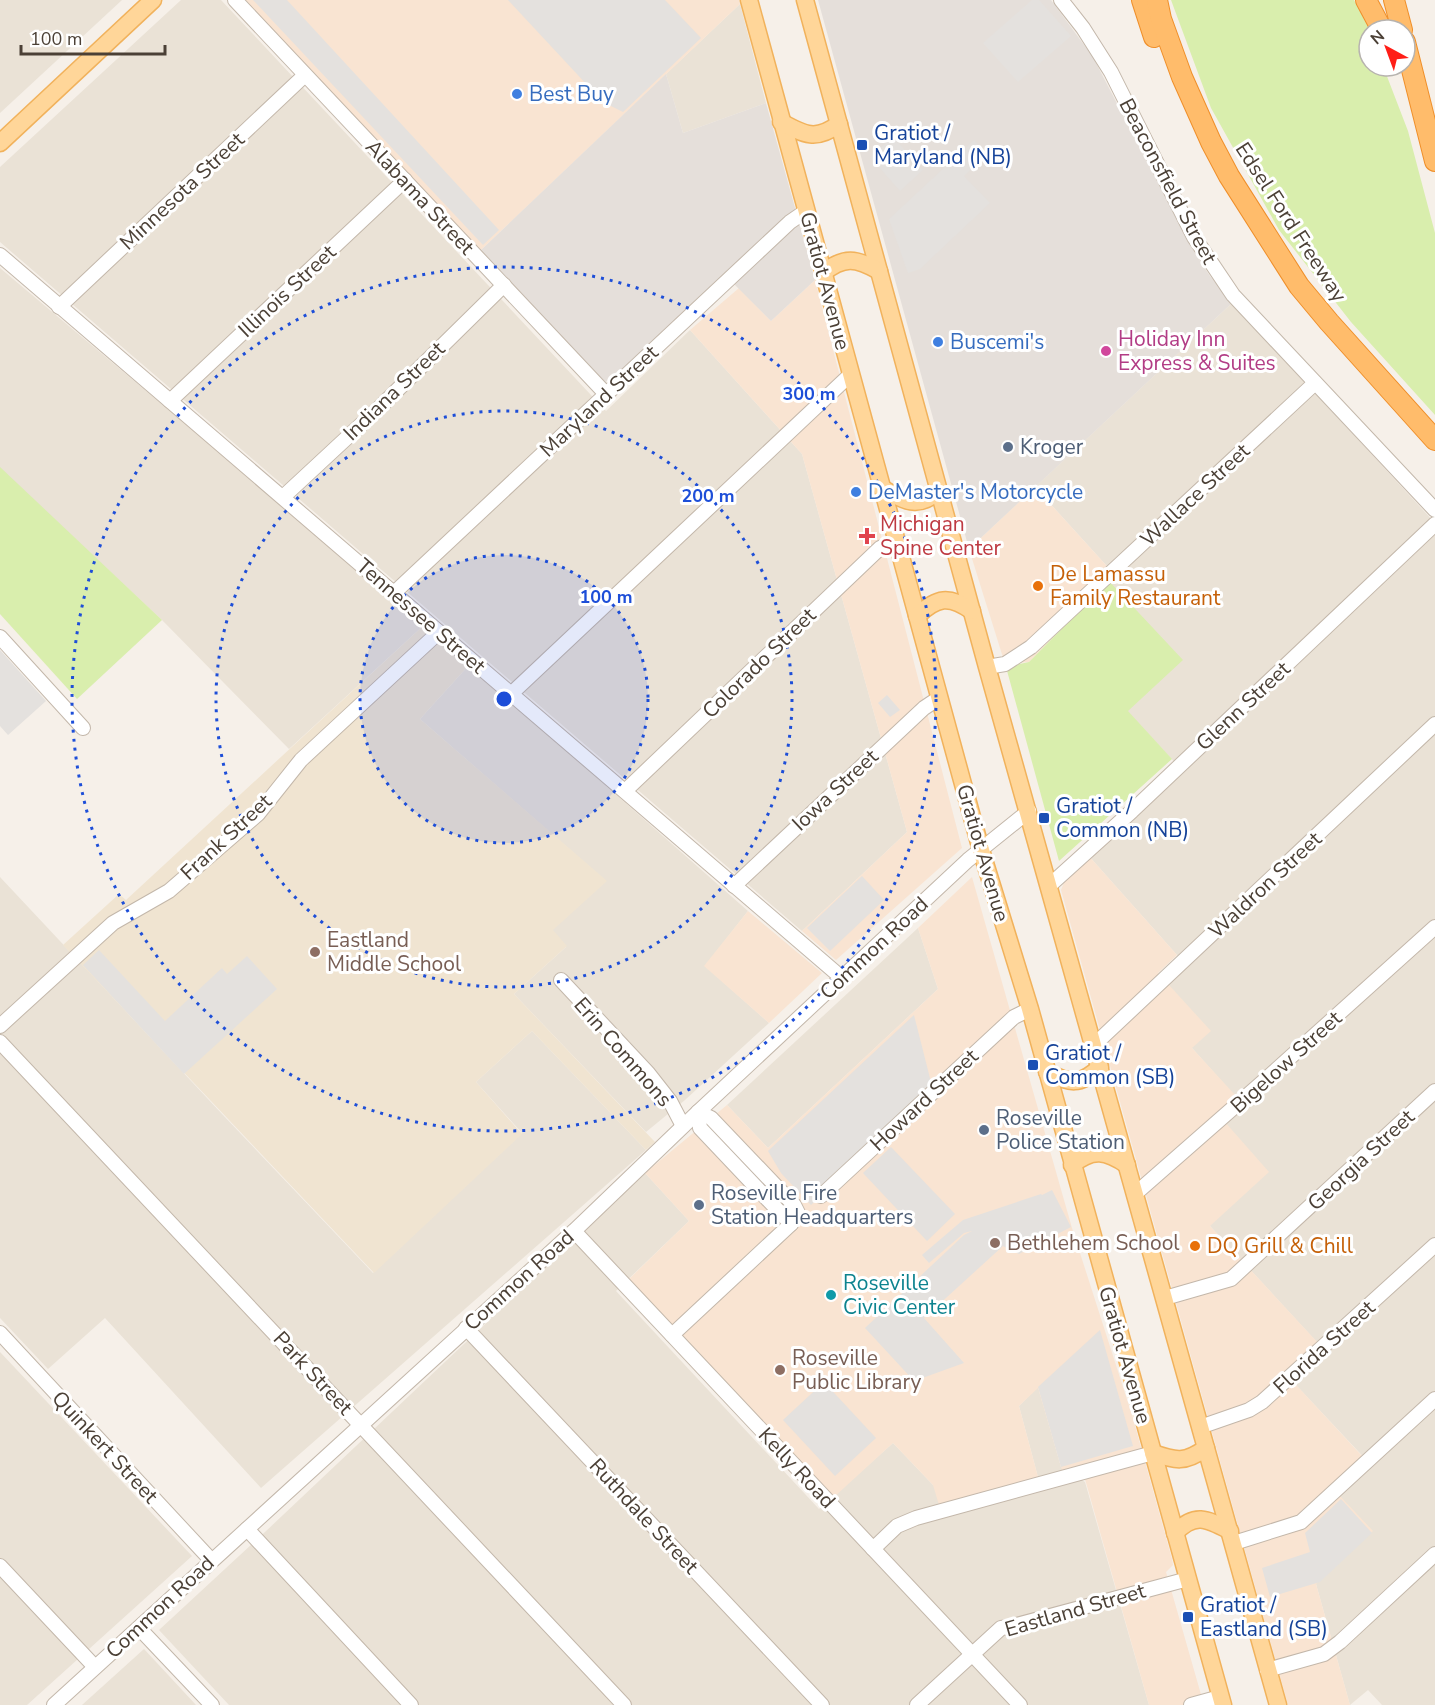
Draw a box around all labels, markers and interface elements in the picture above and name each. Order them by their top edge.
scale bar [21,18,165,56]
north arrow [1357,18,1417,78]
text: N [1366,25,1390,50]
text: 100 m [30,27,82,51]
place label: Best Buy [529,80,614,108]
marker: Best Buy [510,87,524,101]
street label: Beaconsfield Street [1113,93,1224,269]
place label: Gratiot / Maryland (NB) [874,119,1012,171]
street label: Minnesota Street [114,126,251,256]
street label: Alabama Street [359,133,481,261]
street label: Edsel Ford Freeway [1229,137,1353,307]
marker: Gratiot / Maryland (NB) [855,138,869,152]
street label: Gratiot Avenue [793,209,857,353]
street label: Illinois Street [232,238,342,344]
place label: Holiday Inn Express & Suites [1118,325,1276,377]
place label: Buscemi's [950,328,1044,356]
street label: Indiana Street [337,335,451,447]
marker: Buscemi's [931,335,945,349]
street label: Maryland Street [534,338,665,463]
marker: Holiday Inn Express & Suites [1099,344,1113,358]
text: 300 m [782,382,836,406]
place label: Kroger [1020,433,1084,461]
street label: Wallace Street [1134,437,1256,553]
marker: Kroger [1001,440,1015,454]
place label: DeMaster's Motorcycle [868,478,1083,506]
text: 200 m [681,484,735,508]
marker: DeMaster's Motorcycle [849,485,863,499]
place label: Michigan Spine Center [880,510,1001,562]
marker: Michigan Spine Center [858,527,876,545]
street label: Tennessee Street [351,552,492,680]
place label: De Lamassu Family Restaurant [1050,560,1221,612]
marker: De Lamassu Family Restaurant [1031,579,1045,593]
text: 100 m [579,585,633,609]
street label: Colorado Street [696,601,822,724]
street label: Glenn Street [1190,655,1297,757]
centre of rings [494,689,514,709]
street label: Iowa Street [786,742,885,837]
street label: Gratiot Avenue [950,781,1016,925]
street label: Frank Street [174,787,278,886]
place label: Gratiot / Common (NB) [1056,792,1189,844]
marker: Gratiot / Common (NB) [1037,811,1051,825]
street label: Waldron Street [1202,825,1328,945]
street label: Common Road [814,890,934,1006]
place label: Eastland Middle School [327,926,462,978]
marker: Eastland Middle School [308,945,322,959]
street label: Erin Commons [568,991,678,1113]
street label: Bigelow Street [1224,1004,1348,1119]
place label: Gratiot / Common (SB) [1045,1039,1175,1091]
street label: Howard Street [864,1042,985,1157]
marker: Gratiot / Common (SB) [1026,1058,1040,1072]
street label: Georgia Street [1302,1103,1421,1217]
place label: Roseville Police Station [996,1104,1125,1156]
marker: Roseville Police Station [977,1123,991,1137]
place label: Roseville Fire Station Headquarters [711,1179,913,1231]
marker: Roseville Fire Station Headquarters [692,1198,706,1212]
street label: Common Road [458,1223,580,1337]
place label: Bethlehem School [1007,1229,1180,1257]
place label: DQ Grill & Chill [1207,1232,1354,1260]
marker: Bethlehem School [988,1236,1002,1250]
marker: DQ Grill & Chill [1188,1239,1202,1253]
place label: Roseville Civic Center [843,1269,956,1321]
street label: Gratiot Avenue [1092,1283,1158,1427]
marker: Roseville Civic Center [824,1288,838,1302]
street label: Florida Street [1267,1293,1381,1400]
street label: Park Street [267,1325,359,1421]
place label: Roseville Public Library [792,1344,922,1396]
marker: Roseville Public Library [773,1363,787,1377]
street label: Quinkert Street [46,1385,165,1510]
street label: Kelly Road [752,1421,842,1515]
street label: Ruthdale Street [583,1452,705,1580]
street label: Common Road [100,1549,220,1665]
street label: Eastland Street [1002,1576,1149,1643]
place label: Gratiot / Eastland (SB) [1200,1591,1328,1643]
marker: Gratiot / Eastland (SB) [1181,1610,1195,1624]

